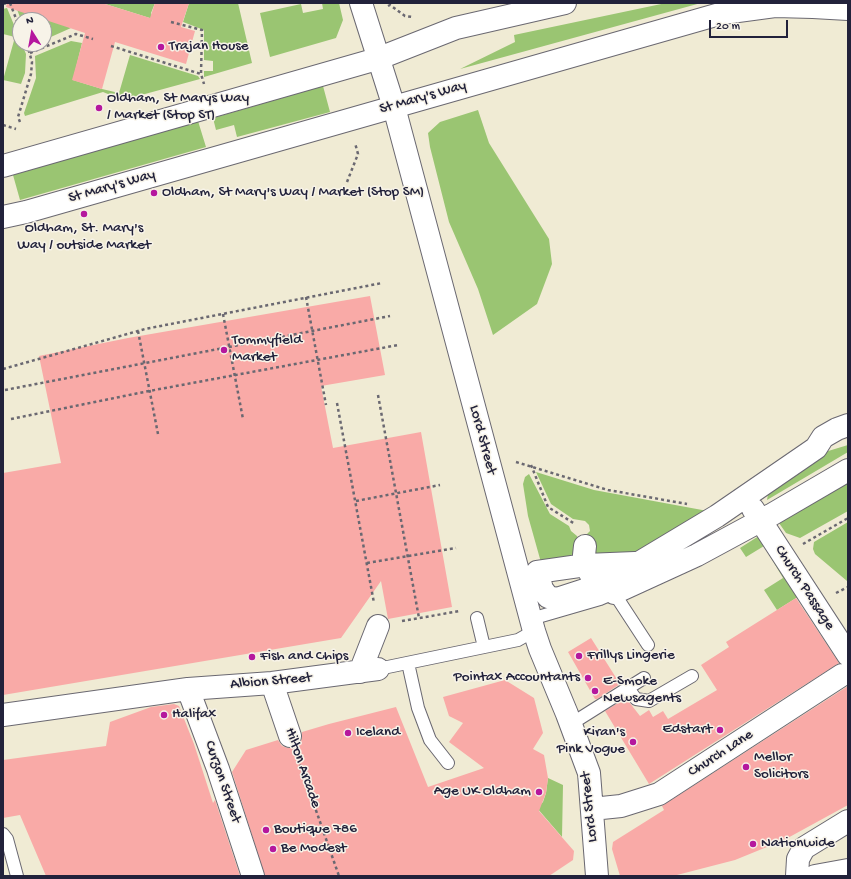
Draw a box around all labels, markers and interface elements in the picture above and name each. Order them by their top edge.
north arrow [12,12,52,52]
scale bar [711,12,790,38]
text: N [25,15,35,28]
text: 20 m [716,20,740,34]
place label: Trajan House [169,38,248,56]
marker: Trajan House [156,42,166,52]
street label: St Mary's Way [378,77,468,119]
place label: Oldham, St Marys Way / Market (Stop ST) [107,90,249,125]
marker: Oldham, St Marys Way / Market (Stop ST) [94,103,104,113]
street label: St Mary's Way [67,166,157,208]
place label: Oldham, St Mary's Way / Market (Stop SM) [162,184,424,202]
marker: Oldham, St Mary's Way / Market (Stop SM) [149,188,159,198]
marker: Oldham, St. Mary's Way / outside Market [79,209,89,219]
place label: Oldham, St. Mary's Way / outside Market [17,220,151,255]
place label: Tommyfield Market [232,332,302,367]
marker: Tommyfield Market [219,345,229,355]
street label: Lord Street [464,403,500,477]
street label: Church Passage [770,542,838,634]
place label: Frillys Lingerie [587,647,675,665]
place label: Fish and Chips [260,648,348,666]
marker: Frillys Lingerie [574,651,584,661]
marker: Fish and Chips [247,652,257,662]
street label: Albion Street [229,669,313,695]
place label: Pointax Accountants [453,669,580,687]
marker: Pointax Accountants [583,673,593,683]
place label: E-Smoke Newsagents [603,673,681,708]
marker: E-Smoke Newsagents [590,686,600,696]
place label: Halifax [172,706,216,724]
marker: Halifax [159,710,169,720]
place label: Edstart [662,721,712,739]
place label: Iceland [356,724,400,742]
place label: Kiran's Pink Vogue [557,724,625,759]
street label: Hilton Arcade [280,725,324,811]
marker: Edstart [715,725,725,735]
street label: Church Lane [685,726,757,782]
marker: Iceland [343,728,353,738]
marker: Kiran's Pink Vogue [628,737,638,747]
street label: Curzon Street [200,739,244,825]
place label: Mellor Solicitors [754,749,808,784]
marker: Mellor Solicitors [741,762,751,772]
street label: Lord Street [577,771,603,843]
place label: Age UK Oldham [434,783,531,801]
marker: Age UK Oldham [534,787,544,797]
place label: Boutique 786 [274,821,357,839]
marker: Boutique 786 [261,825,271,835]
place label: Nationwide [761,835,835,853]
marker: Nationwide [748,839,758,849]
place label: Be Modest [281,840,346,858]
marker: Be Modest [268,844,278,854]

